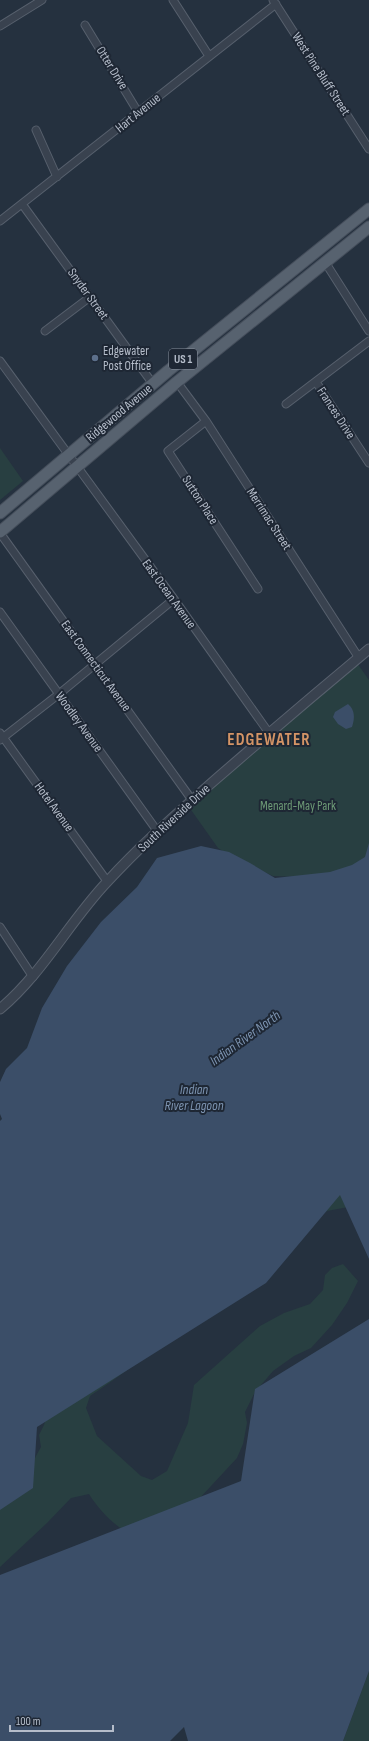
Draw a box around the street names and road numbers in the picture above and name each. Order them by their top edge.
street label: West Pine Bluff Street [288,30,354,118]
street label: Otter Drive [93,43,131,93]
street label: Hart Avenue [112,90,164,136]
street label: Snyder Street [64,265,112,323]
road number: US 1 [169,349,197,369]
street label: Ridgewood Avenue [83,381,155,445]
street label: Frances Drive [313,384,359,442]
street label: Sutton Place [178,473,222,527]
street label: Merrimac Street [243,485,295,553]
street label: East Ocean Avenue [138,556,200,632]
street label: East Connecticut Avenue [58,617,134,715]
street label: Woodley Avenue [52,689,106,755]
street label: Hotel Avenue [31,779,77,835]
street label: South Riverside Drive [135,781,213,855]

